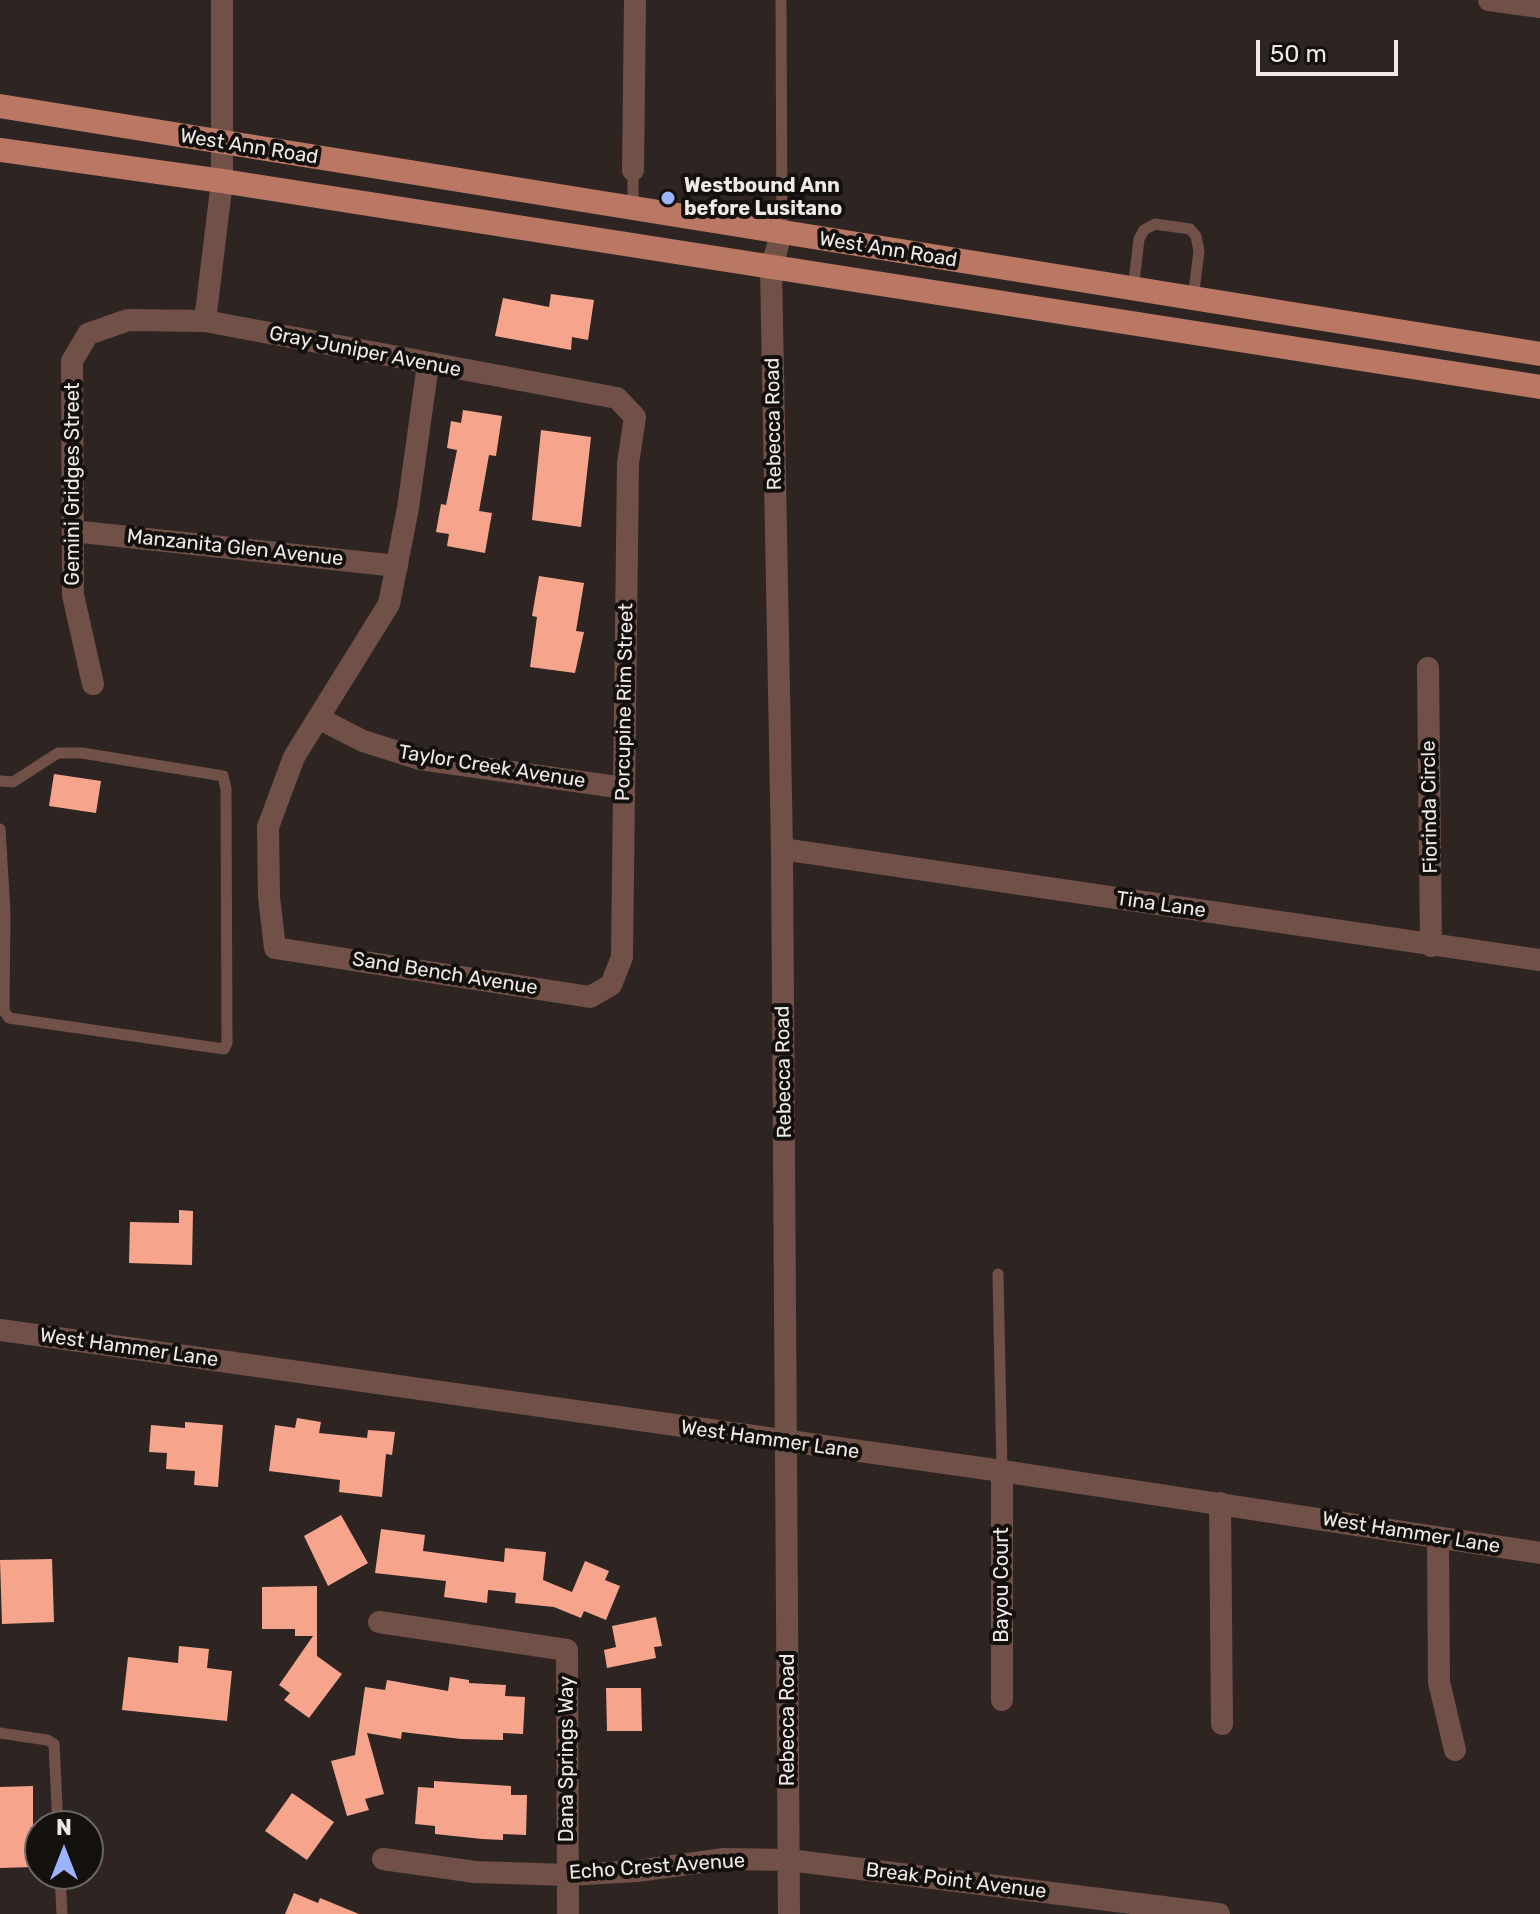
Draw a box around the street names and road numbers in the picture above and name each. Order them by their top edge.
street label: West Ann Road [178,124,320,170]
street label: West Ann Road [817,227,959,273]
street label: Gray Juniper Avenue [267,322,463,382]
street label: Rebecca Road [761,357,787,491]
street label: Gemini Gridges Street [61,382,85,586]
street label: Manzanita Glen Avenue [125,525,345,571]
street label: Porcupine Rim Street [611,603,639,801]
street label: Taylor Creek Avenue [397,740,587,794]
street label: Fiorinda Circle [1417,740,1443,874]
street label: Tina Lane [1115,887,1207,923]
street label: Sand Bench Avenue [351,948,539,1000]
street label: Rebecca Road [771,1005,797,1139]
street label: West Hammer Lane [38,1324,220,1372]
street label: West Hammer Lane [679,1416,861,1464]
street label: West Hammer Lane [1320,1507,1502,1559]
street label: Bayou Court [990,1527,1014,1643]
street label: Rebecca Road [776,1654,800,1786]
street label: Dana Springs Way [555,1676,579,1842]
street label: Echo Crest Avenue [568,1849,746,1885]
street label: Break Point Avenue [864,1858,1048,1904]

